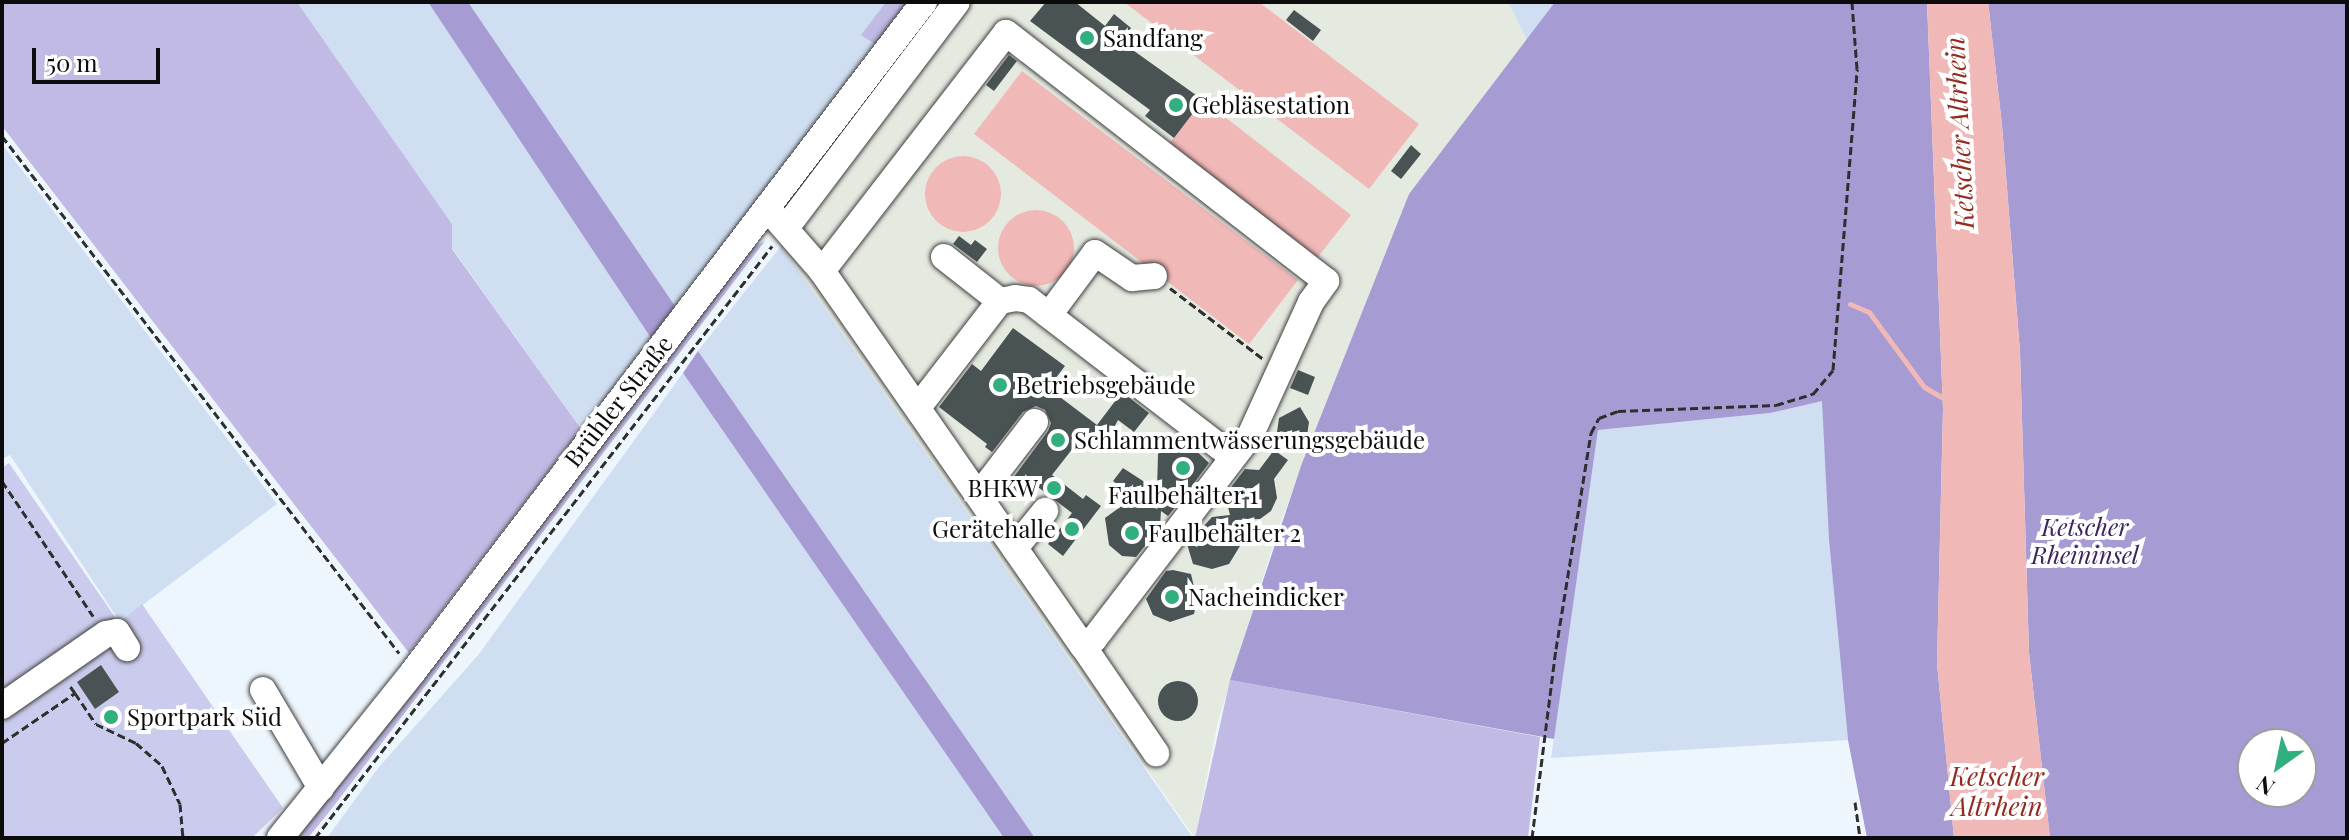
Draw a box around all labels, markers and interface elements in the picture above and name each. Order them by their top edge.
place label: Sandfang [1103,24,1203,52]
marker: Sandfang [1078,29,1096,47]
scale bar [36,32,164,82]
water label: Ketscher Altrhein [1938,36,1980,230]
text: 50 m [46,46,98,78]
place label: Gebläsestation [1192,91,1350,119]
marker: Gebläsestation [1167,96,1185,114]
street label: Brühler Straße [558,329,678,473]
place label: Betriebsgebäude [1016,371,1196,399]
marker: Betriebsgebäude [991,376,1009,394]
place label: Schlammentwässerungsgebäude [1074,426,1425,454]
marker: Schlammentwässerungsgebäude [1049,431,1067,449]
marker: Faulbehälter 1 [1174,459,1192,477]
place label: BHKW [968,474,1038,502]
marker: BHKW [1045,479,1063,497]
place label: Faulbehälter 1 [1108,481,1258,509]
park label: Ketscher Rheininsel [2031,513,2139,569]
place label: Gerätehalle [932,515,1056,543]
place label: Faulbehälter 2 [1148,519,1301,547]
marker: Gerätehalle [1063,520,1081,538]
marker: Faulbehälter 2 [1123,524,1141,542]
place label: Nacheindicker [1188,583,1344,611]
marker: Nacheindicker [1163,588,1181,606]
place label: Sportpark Süd [127,703,282,731]
marker: Sportpark Süd [102,708,120,726]
north arrow [2237,728,2317,808]
water label: Ketscher Altrhein [1950,760,2044,822]
text: N [2250,770,2280,803]

